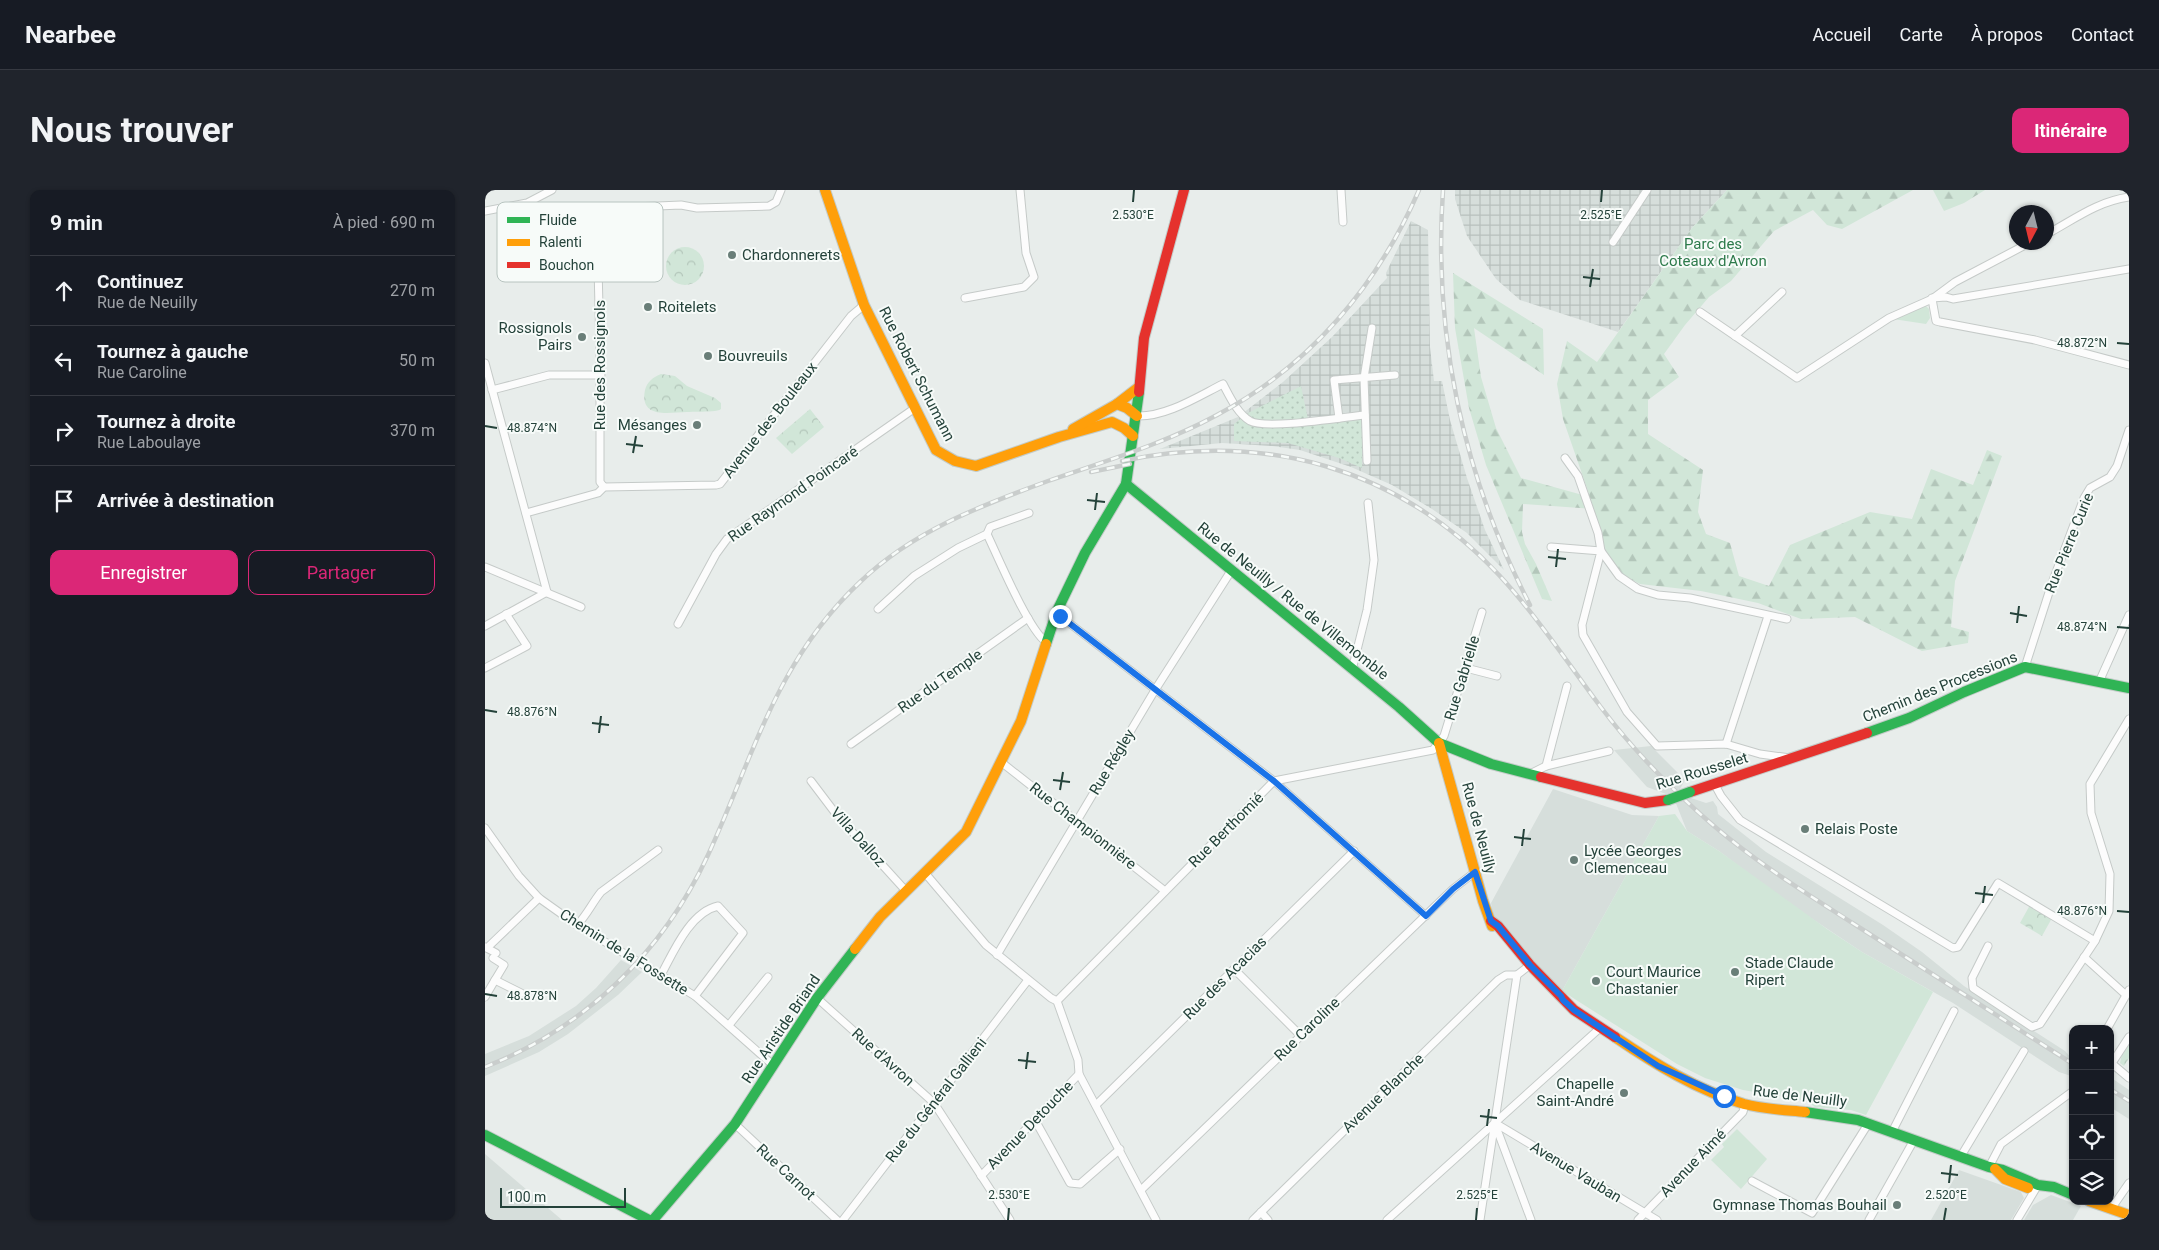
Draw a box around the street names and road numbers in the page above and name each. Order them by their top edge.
street label: Rue des Rossignols [591,300,609,430]
street label: Rue Robert Schumann [875,304,959,444]
street label: Avenue des Bouleaux [719,358,821,482]
street label: Rue Raymond Poincaré [725,442,861,546]
street label: Rue Pierre Curie [2041,490,2097,596]
street label: Rue de Neuilly / Rue de Villemomble [1194,518,1392,684]
street label: Rue Gabrielle [1441,633,1483,723]
street label: Rue du Temple [894,645,986,717]
street label: Chemin des Processions [1860,648,2020,726]
street label: Rue Régley [1085,726,1139,798]
street label: Rue Rousselet [1654,748,1750,794]
street label: Rue Championnière [1026,779,1140,873]
street label: Rue de Neuilly [1458,780,1500,876]
street label: Rue Berthomié [1185,789,1267,871]
street label: Villa Dalloz [827,804,889,870]
street label: Chemin de la Fossette [556,905,692,999]
street label: Rue des Acacias [1180,933,1270,1023]
street label: Rue Aristide Briand [738,971,824,1087]
street label: Rue Caroline [1270,993,1344,1065]
street label: Rue d'Avron [848,1024,918,1090]
street label: Rue du Général Gallieni [882,1034,990,1166]
street label: Avenue Blanche [1339,1050,1428,1136]
street label: Avenue Detouche [983,1077,1077,1173]
street label: Rue de Neuilly [1752,1081,1848,1111]
street label: Avenue Aimé [1656,1125,1730,1201]
street label: Avenue Vauban [1527,1138,1625,1206]
street label: Rue Carnot [753,1140,819,1204]

